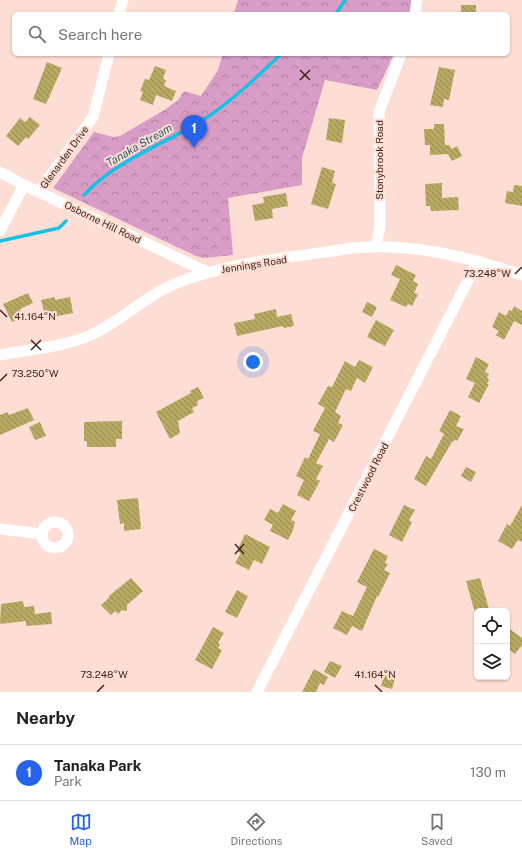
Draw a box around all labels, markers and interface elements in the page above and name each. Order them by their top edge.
search box [12,12,510,56]
icon: search [26,23,48,45]
text: Search here [58,26,142,43]
pin: 1 [181,115,207,148]
street label: Stonybrook Road [373,120,385,200]
water label: Tanaka Stream [104,121,174,169]
street label: Glenarden Drive [37,123,91,191]
street label: Osborne Hill Road [63,198,143,246]
street label: Jennings Road [220,253,288,275]
text: 73.248°W [463,267,511,279]
text: 41.164°N [14,310,56,322]
your location [243,352,263,372]
text: 73.250°W [11,367,59,379]
street label: Crestwood Road [345,440,391,514]
map controls [474,608,510,680]
button: locate [474,608,510,644]
button: layers [474,644,510,680]
text: 73.248°W [80,668,128,680]
text: 41.164°N [354,668,396,680]
text: Nearby [16,708,75,728]
text: Tanaka Park [54,757,141,774]
text: 1 [26,765,32,780]
text: 130 m [470,765,506,780]
text: Park [54,774,82,789]
tab: Map [69,811,92,847]
tab: Directions [231,811,282,847]
tab: Saved [421,811,453,847]

